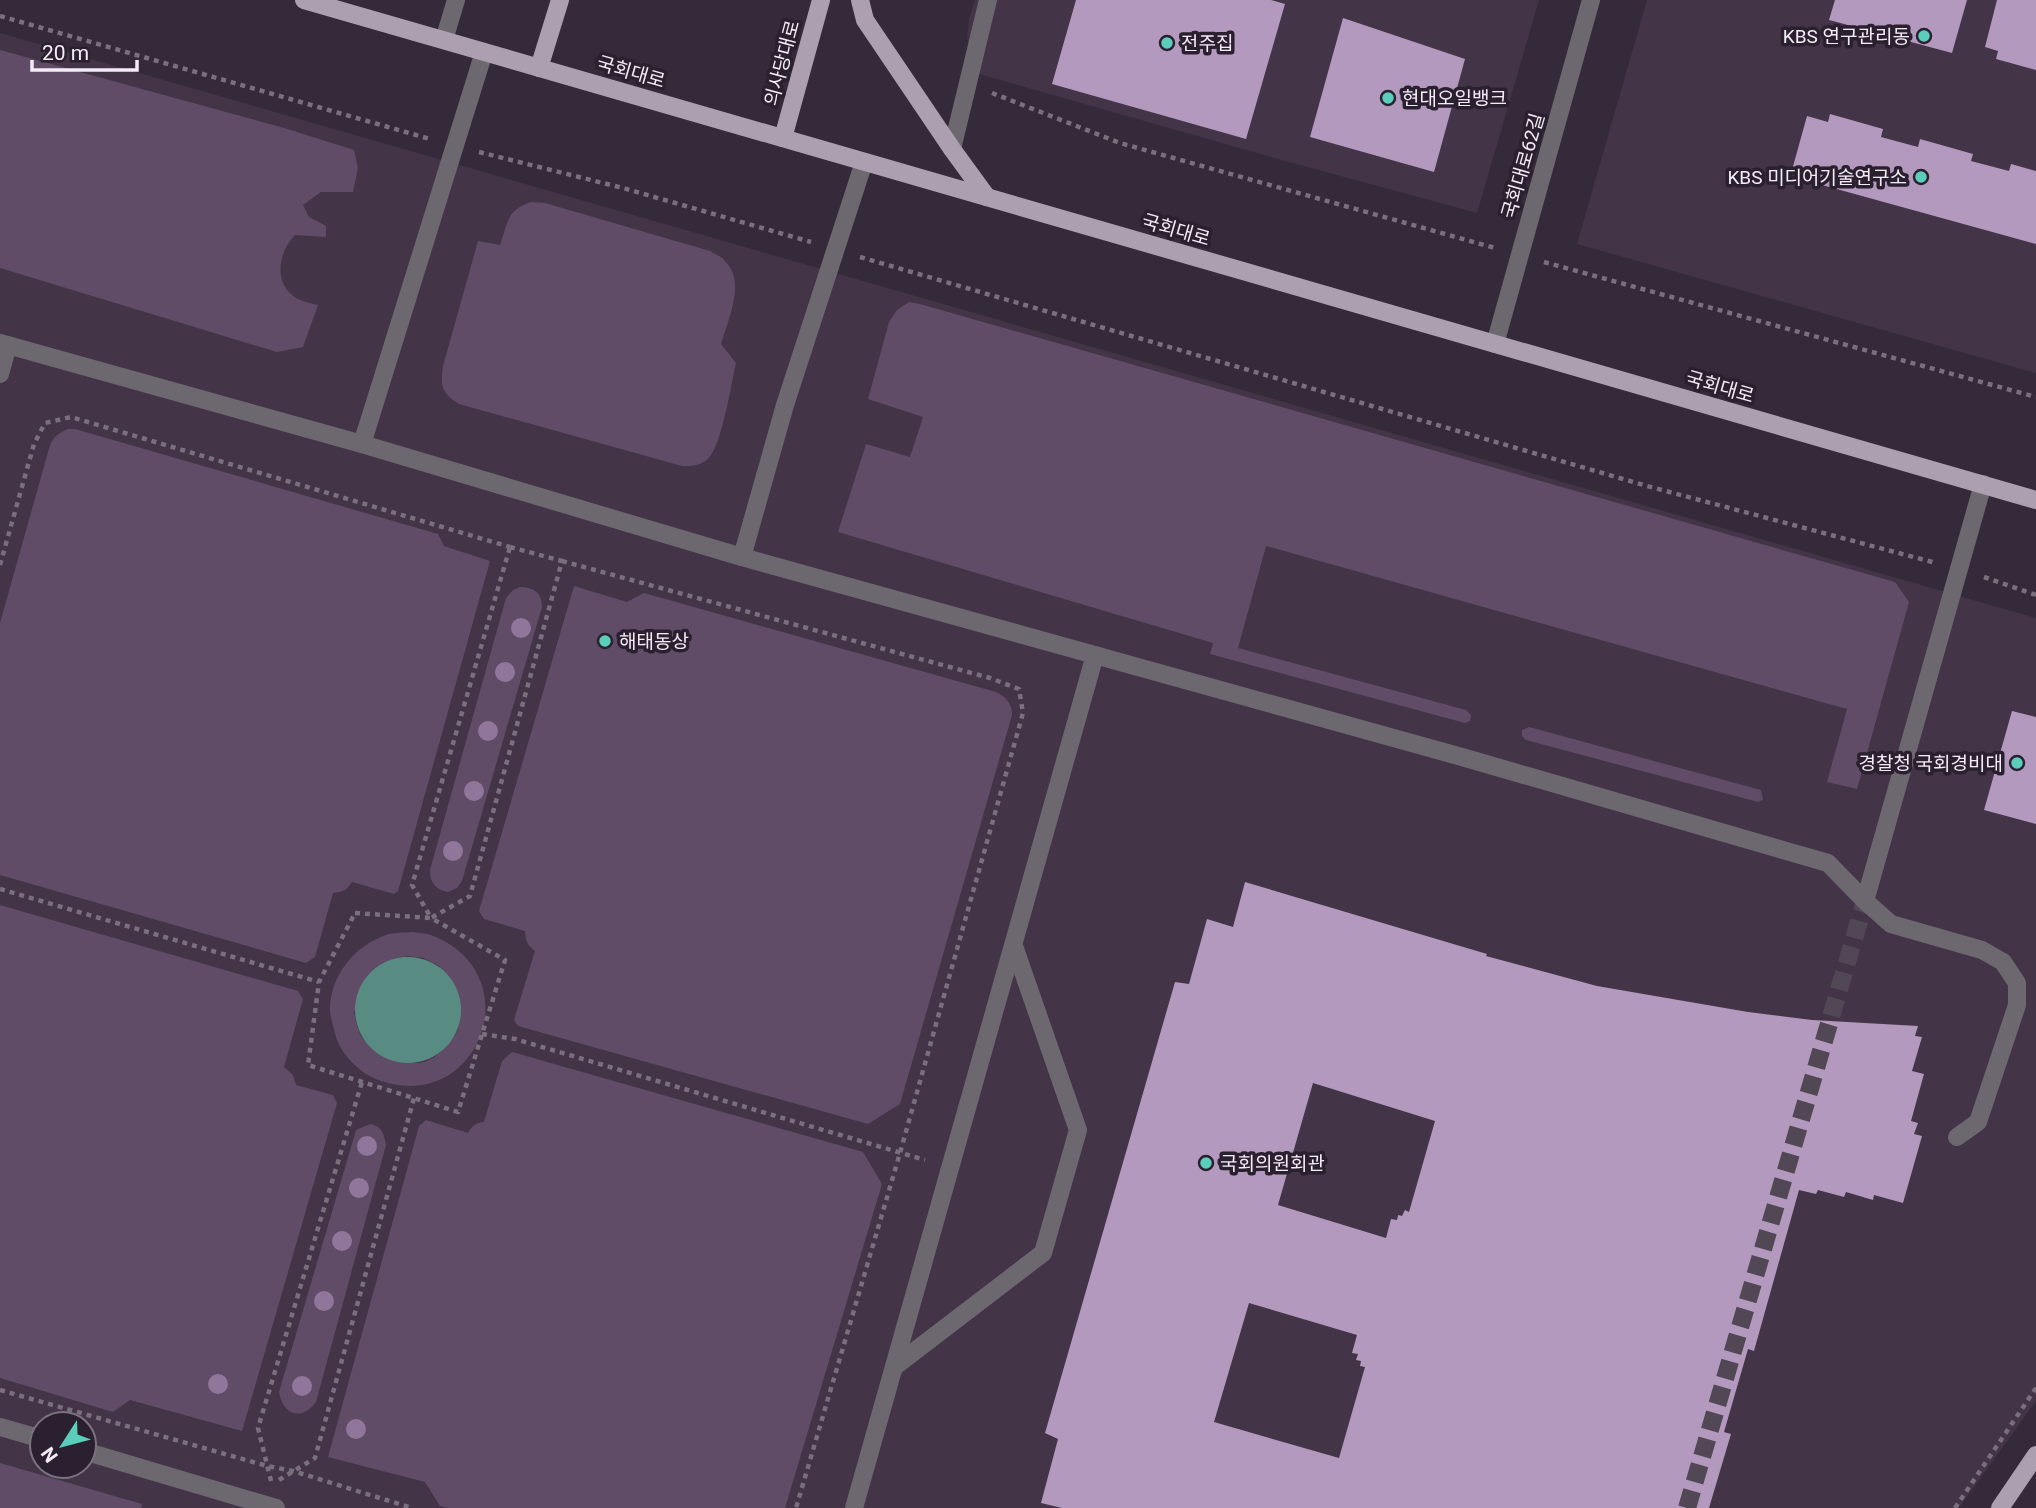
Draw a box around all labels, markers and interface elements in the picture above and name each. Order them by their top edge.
street label: 의사당대로 [760,18,804,108]
place label: KBS 연구관리동 [1783,25,1910,48]
scale bar [32,28,136,72]
marker: KBS 연구관리동 [1916,28,1932,44]
place label: 전주집 [1181,32,1233,55]
marker: 전주집 [1159,35,1175,51]
text: 20 m [42,41,89,65]
street label: 국회대로 [594,51,668,93]
place label: 현대오일뱅크 [1402,87,1507,110]
marker: 현대오일뱅크 [1380,90,1396,106]
street label: 국회대로62길 [1497,111,1549,221]
place label: KBS 미디어기술연구소 [1727,166,1907,189]
marker: KBS 미디어기술연구소 [1913,169,1929,185]
street label: 국회대로 [1139,209,1213,251]
street label: 국회대로 [1683,366,1757,408]
place label: 해태동상 [619,630,689,653]
marker: 해태동상 [597,633,613,649]
place label: 경찰청 국회경비대 [1858,752,2003,775]
marker: 경찰청 국회경비대 [2009,755,2025,771]
place label: 국회의원회관 [1220,1152,1325,1175]
marker: 국회의원회관 [1198,1155,1214,1171]
north arrow [28,1410,98,1480]
text: N [36,1443,63,1467]

